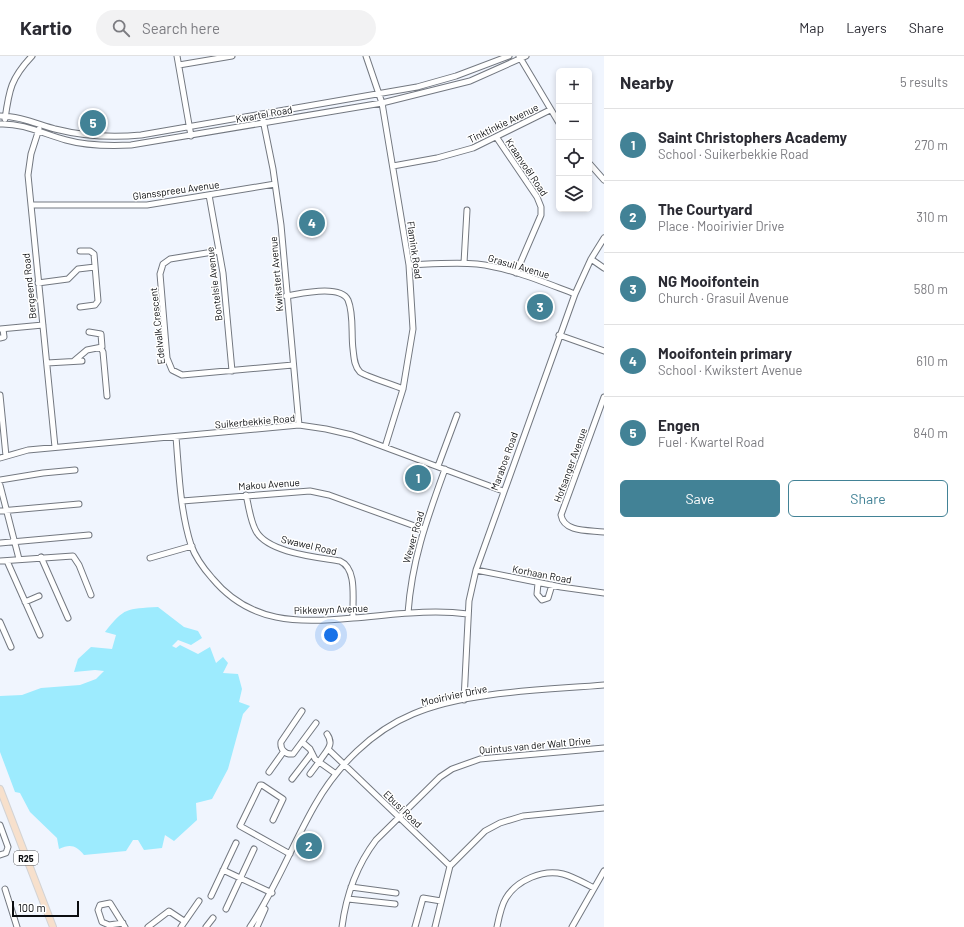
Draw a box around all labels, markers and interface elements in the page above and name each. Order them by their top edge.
search box [96,10,376,46]
text: Kartio [20,16,72,39]
icon: search [110,17,132,39]
text: Search here [142,19,220,37]
text: Map [799,19,824,36]
text: Layers [846,19,887,36]
text: Share [909,19,944,36]
map controls [556,68,592,212]
button: + [556,68,592,104]
text: Nearby [620,72,674,92]
text: 5 results [900,74,948,90]
street label: Tinktinkie Avenue [466,101,540,145]
street label: Kwartel Road [235,103,293,125]
button: − [556,104,592,140]
pin: 5 [80,108,106,138]
text: Saint Christophers Academy [658,128,847,146]
street label: Kraanvoël Road [503,136,551,198]
text: 1 [631,137,635,153]
text: 270 m [914,137,948,153]
button: locate [556,140,592,176]
text: School · Suikerbekkie Road [658,146,809,162]
button: layers [556,176,592,212]
street label: Glansspreeu Avenue [132,178,220,202]
text: The Courtyard [658,200,752,218]
pin: 4 [299,208,325,238]
text: 2 [629,209,637,225]
text: 310 m [916,209,948,225]
text: Place · Mooirivier Drive [658,218,784,234]
street label: Flamink Road [405,220,425,280]
street label: Kwikstert Avenue [267,236,285,312]
street label: Bontelsie Avenue [203,246,225,322]
street label: Grasuil Avenue [487,251,551,281]
street label: Bergeend Road [20,253,38,319]
text: NG Mooifontein [658,272,759,290]
text: 3 [629,281,637,297]
text: 580 m [914,281,948,297]
street label: Edelvalk Crescent [147,287,167,365]
text: Church · Grasuil Avenue [658,290,789,306]
pin: 3 [527,292,553,322]
text: Mooifontein primary [658,344,792,362]
text: 4 [629,353,637,369]
text: 610 m [916,353,948,369]
text: School · Kwikstert Avenue [658,362,802,378]
street label: Suikerbekkie Road [214,412,296,430]
text: Engen [658,416,700,434]
text: 5 [629,425,637,441]
text: 840 m [913,425,948,441]
street label: Hofsanger Avenue [551,426,589,504]
street label: Maraboe Road [488,430,520,492]
text: Fuel · Kwartel Road [658,434,764,450]
pin: 1 [405,463,431,493]
street label: Makou Avenue [238,476,300,492]
button: Save [620,480,780,517]
button: Share [788,480,948,517]
street label: Wewer Road [400,510,426,564]
street label: Swawel Road [280,533,338,557]
street label: Korhaan Road [511,562,573,586]
street label: Pikkewyn Avenue [294,602,368,616]
your location [321,625,341,645]
street label: Mooirivier Drive [420,682,488,708]
street label: Quintus van der Walt Drive [479,734,591,756]
street label: Ebusi Road [381,788,425,830]
pin: 2 [296,831,322,861]
road number: R25 [14,851,38,865]
scale bar [12,899,79,918]
text: 100 m [18,901,46,914]

